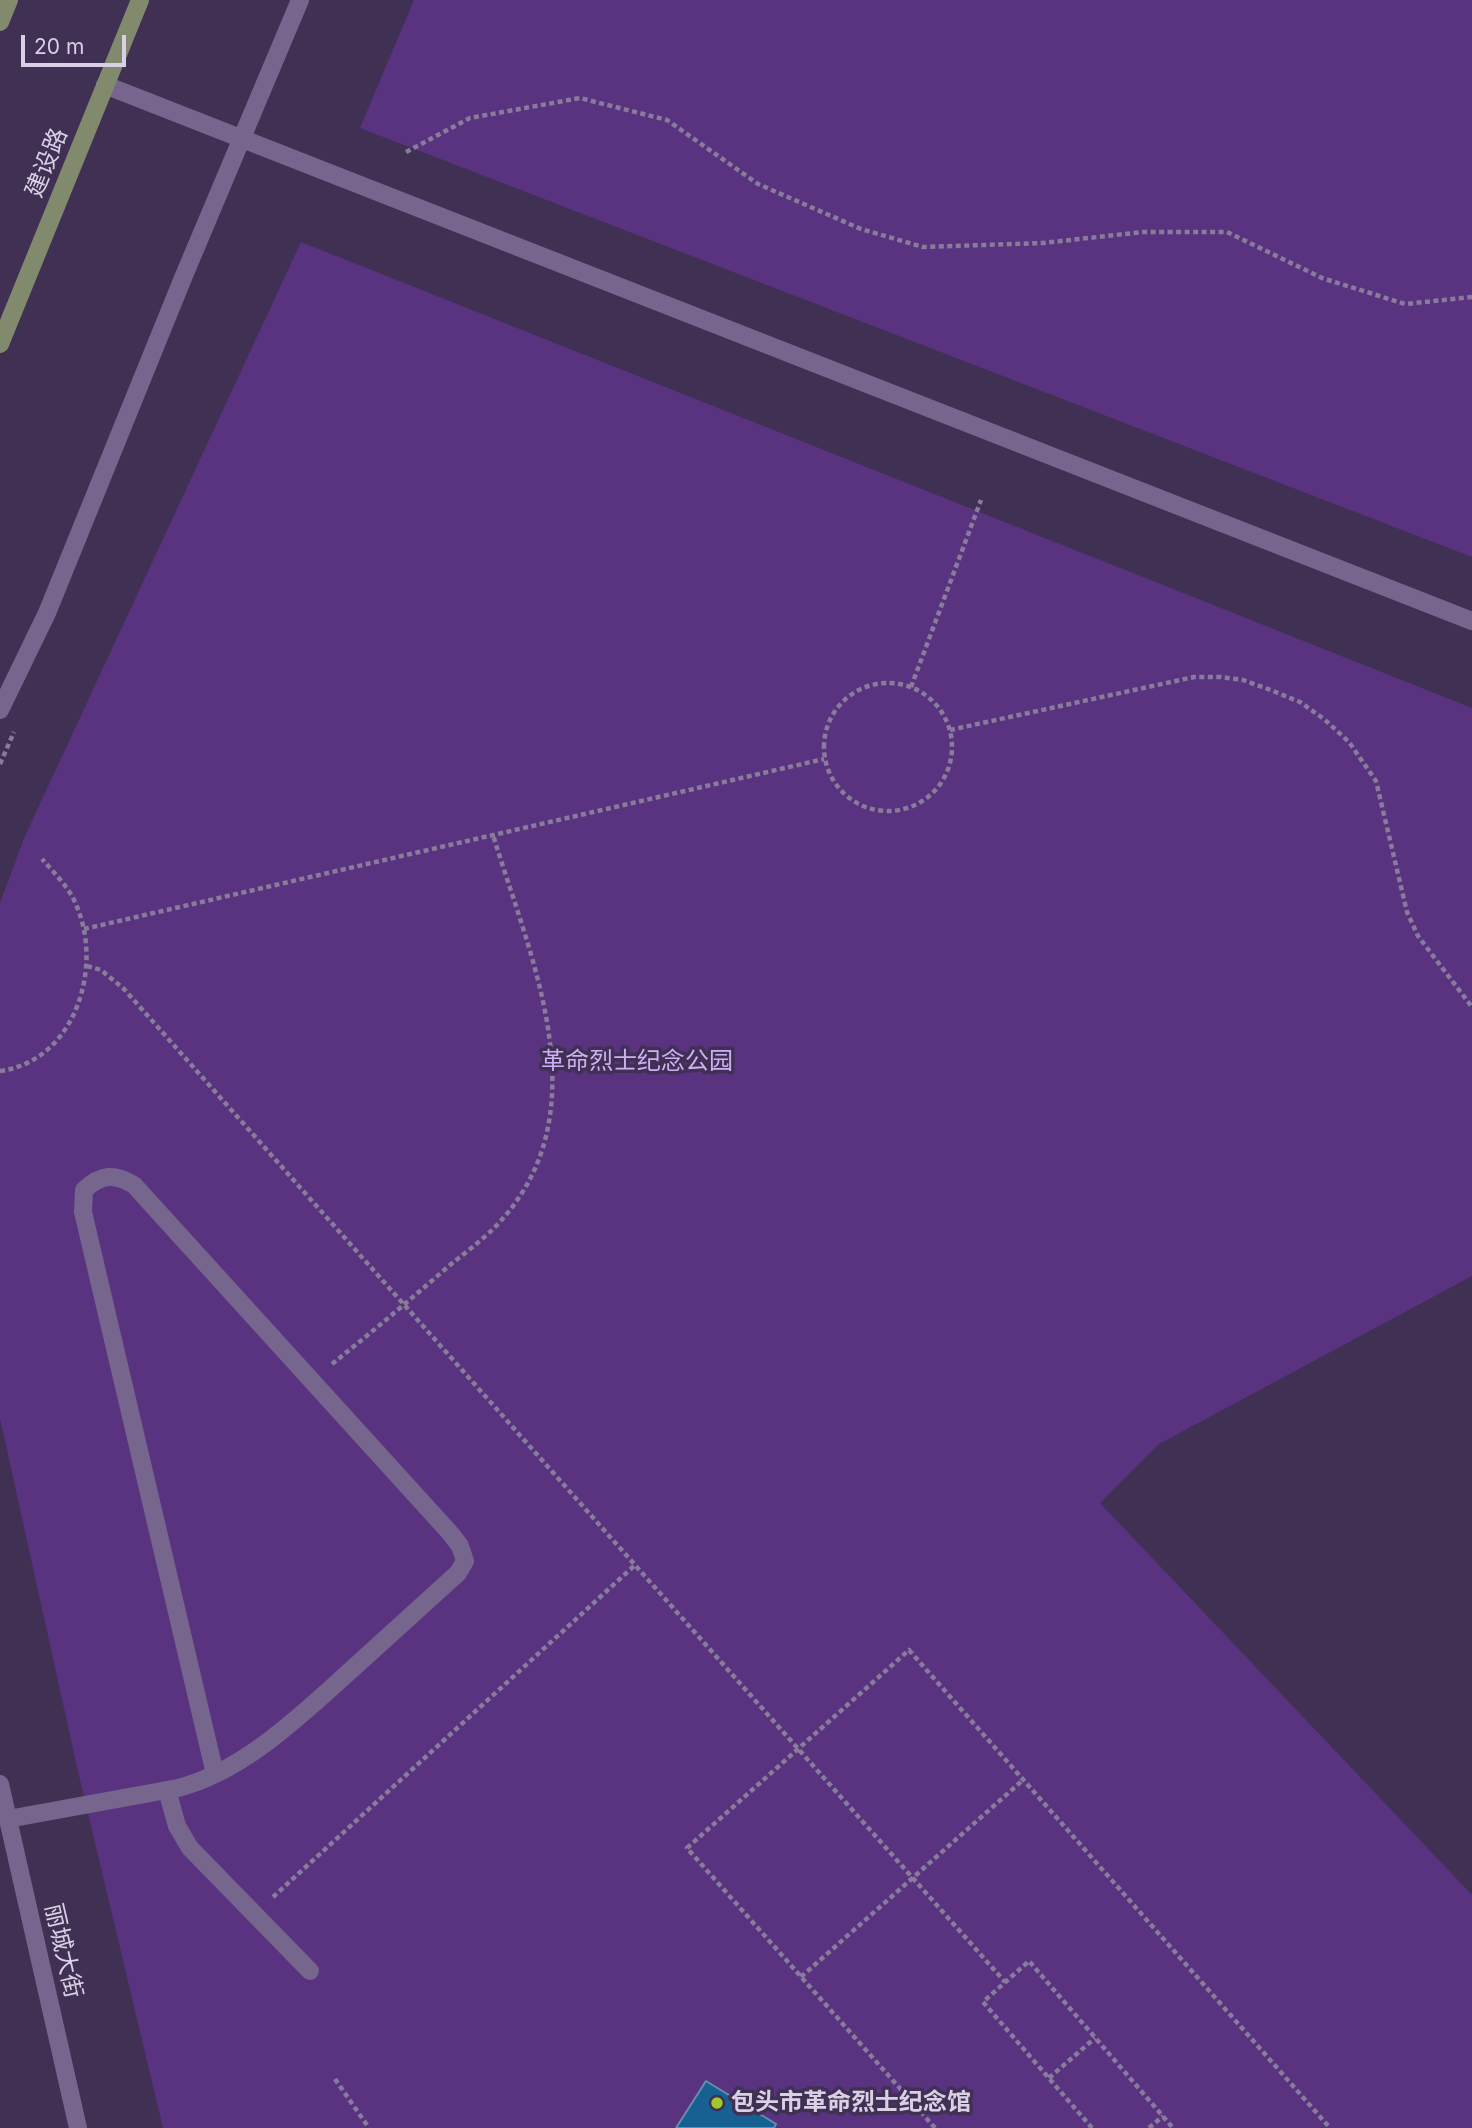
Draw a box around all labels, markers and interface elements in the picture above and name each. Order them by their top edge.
scale bar [24,21,130,65]
text: 20 m [34,34,84,59]
street label: 建设路 [20,124,74,202]
park label: 革命烈士纪念公园 [541,1048,733,1076]
street label: 丽城大街 [38,1901,88,2001]
place label: 包头市革命烈士纪念馆 [731,2089,971,2117]
marker: 包头市革命烈士纪念馆 [709,2095,725,2111]

